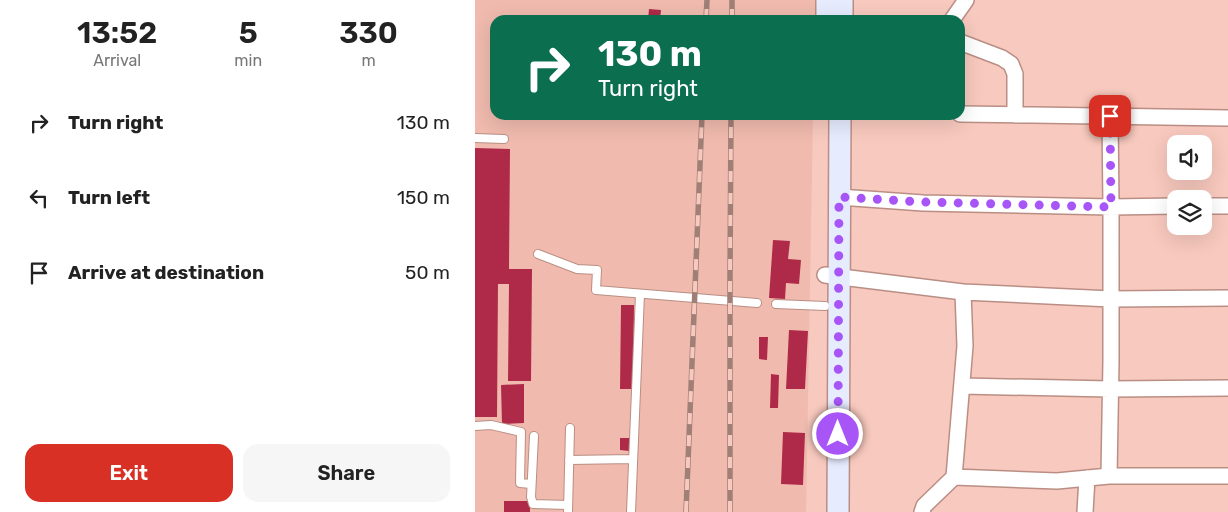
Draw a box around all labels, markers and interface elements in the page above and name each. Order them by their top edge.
text: 13:52 [77,15,157,51]
text: 5 [239,15,258,51]
text: 330 [339,15,398,51]
text: 130 m [598,33,702,75]
icon: right [515,35,580,100]
text: Arrival [93,51,141,70]
text: min [234,51,262,70]
text: m [361,51,376,70]
text: Turn right [598,75,698,102]
pin [1089,95,1131,137]
icon: arrive [1096,102,1124,130]
icon: right [25,109,53,137]
text: Turn right [68,111,163,134]
text: 130 m [397,111,450,134]
map controls [1167,135,1212,235]
button: sound [1167,135,1212,180]
icon: left [25,184,53,212]
text: Turn left [68,186,150,209]
text: 150 m [397,186,450,209]
button: layers [1167,190,1212,235]
icon: arrive [25,259,53,287]
text: Arrive at destination [68,261,264,284]
text: 50 m [405,261,450,284]
position arrow [811,407,863,459]
button: Exit [25,444,233,502]
button: Share [243,444,450,502]

